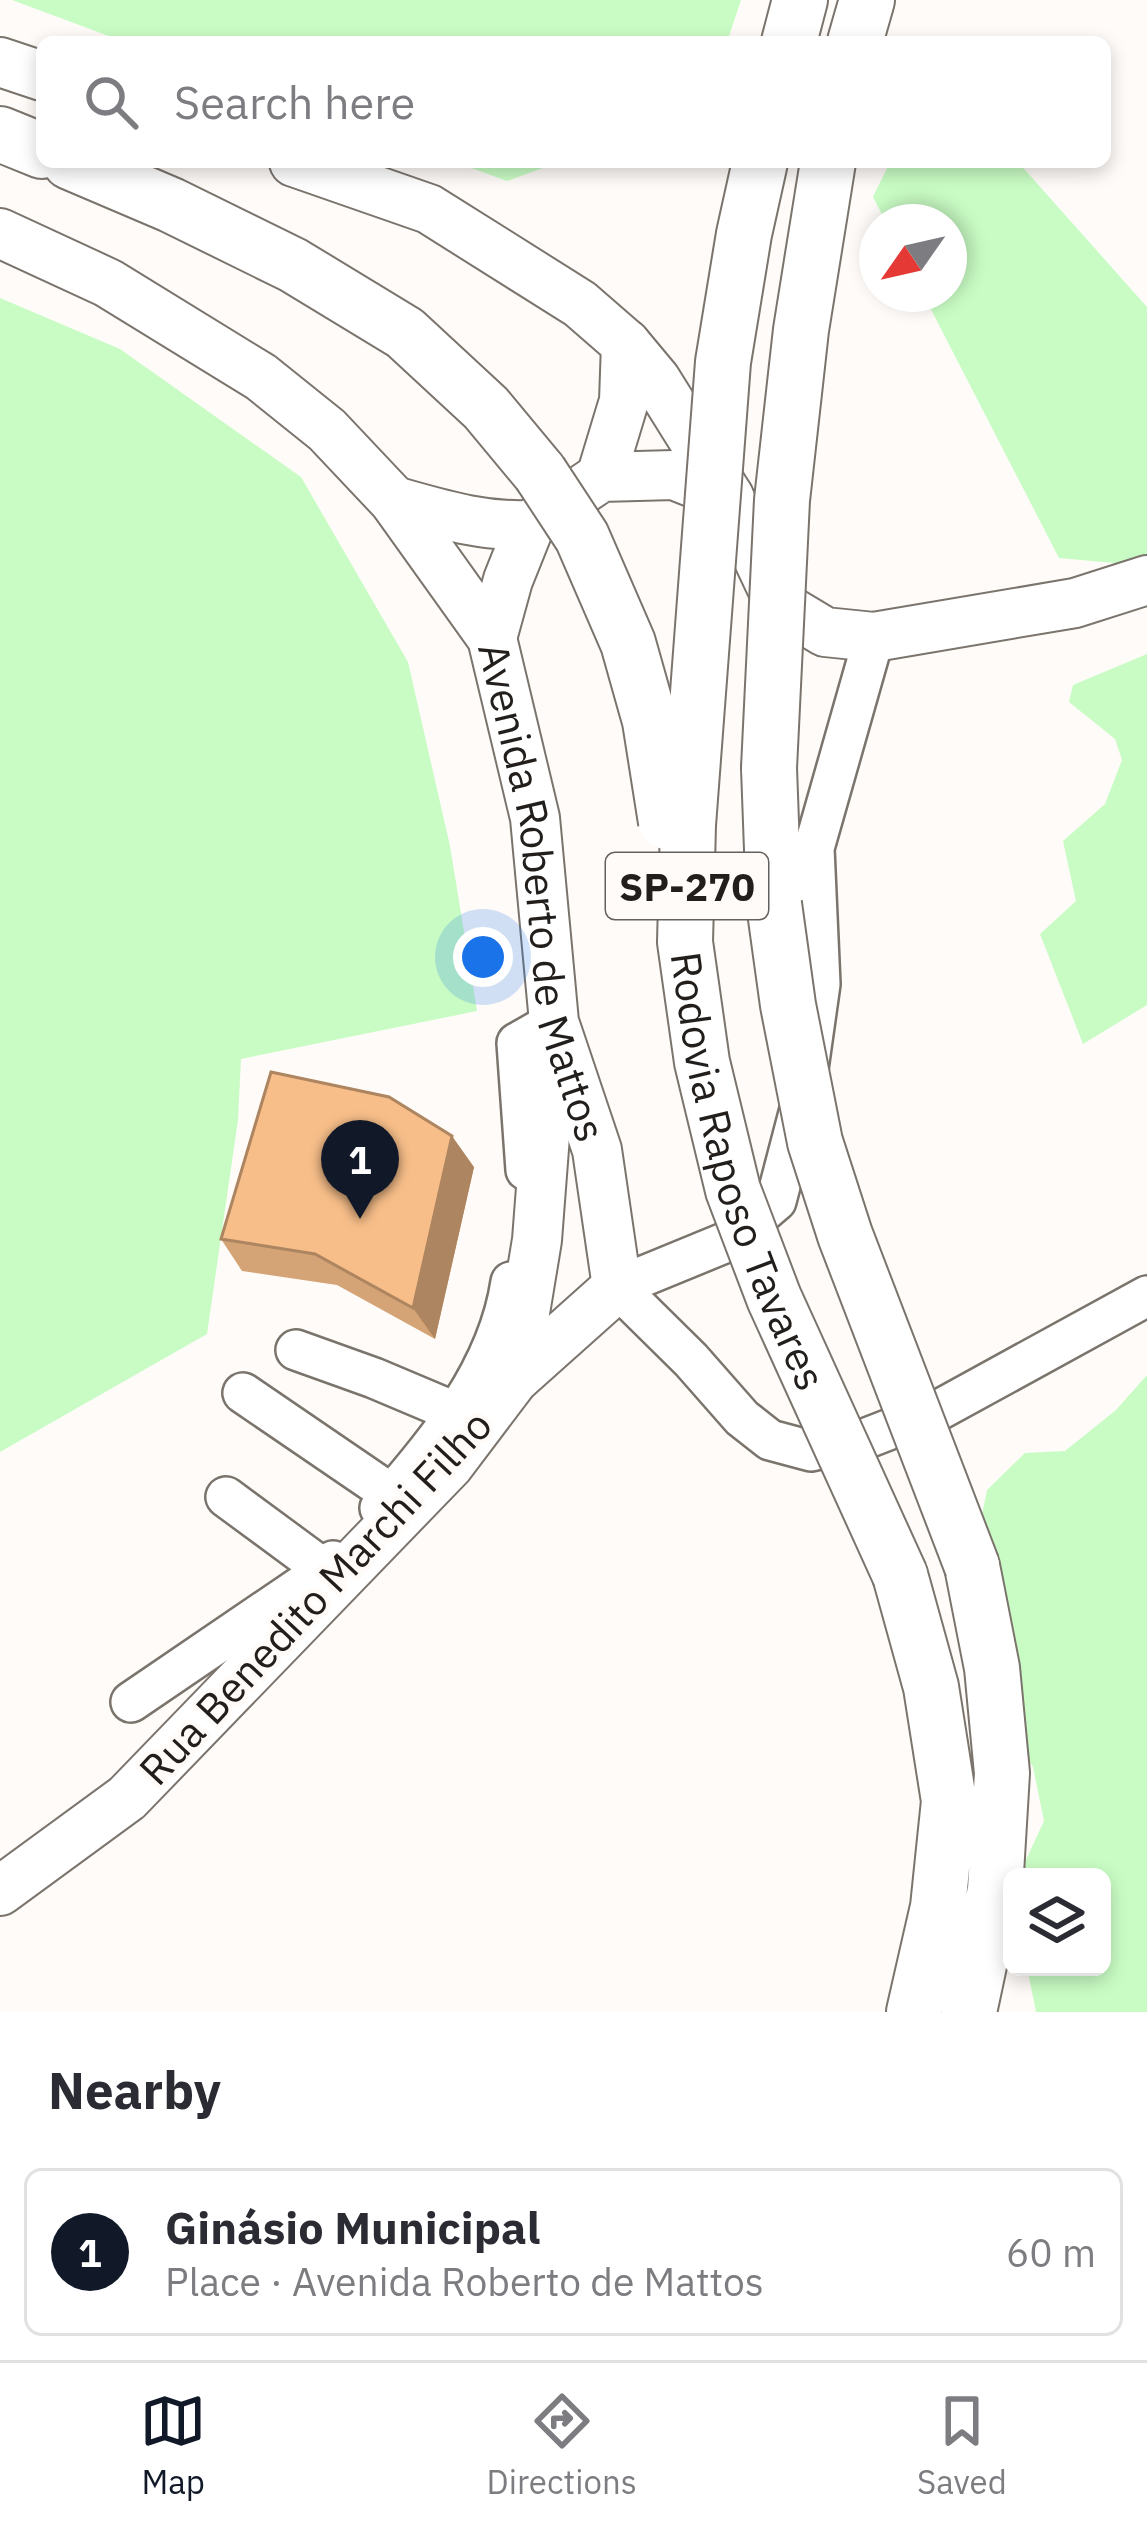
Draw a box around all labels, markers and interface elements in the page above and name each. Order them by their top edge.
search box [36,36,1111,168]
icon: search [78,69,144,135]
text: Search here [174,73,415,131]
north arrow [859,204,967,312]
street label: Avenida Roberto de Mattos [467,637,620,1148]
road number: SP-270 [606,853,768,919]
your location [453,927,513,987]
street label: Rodovia Raposo Tavares [659,948,840,1399]
pin: 1 [321,1120,399,1219]
street label: Rua Benedito Marchi Filho [127,1398,503,1796]
map controls [1003,1868,1111,1976]
button: layers [1003,1868,1111,1976]
text: Nearby [48,2057,221,2123]
text: Ginásio Municipal [165,2198,540,2256]
text: 1 [78,2227,102,2278]
text: 60 m [1006,2227,1096,2278]
text: Place · Avenida Roberto de Mattos [165,2256,764,2307]
tab: Map [140,2388,206,2503]
tab: Directions [487,2388,637,2503]
tab: Saved [917,2388,1007,2503]

